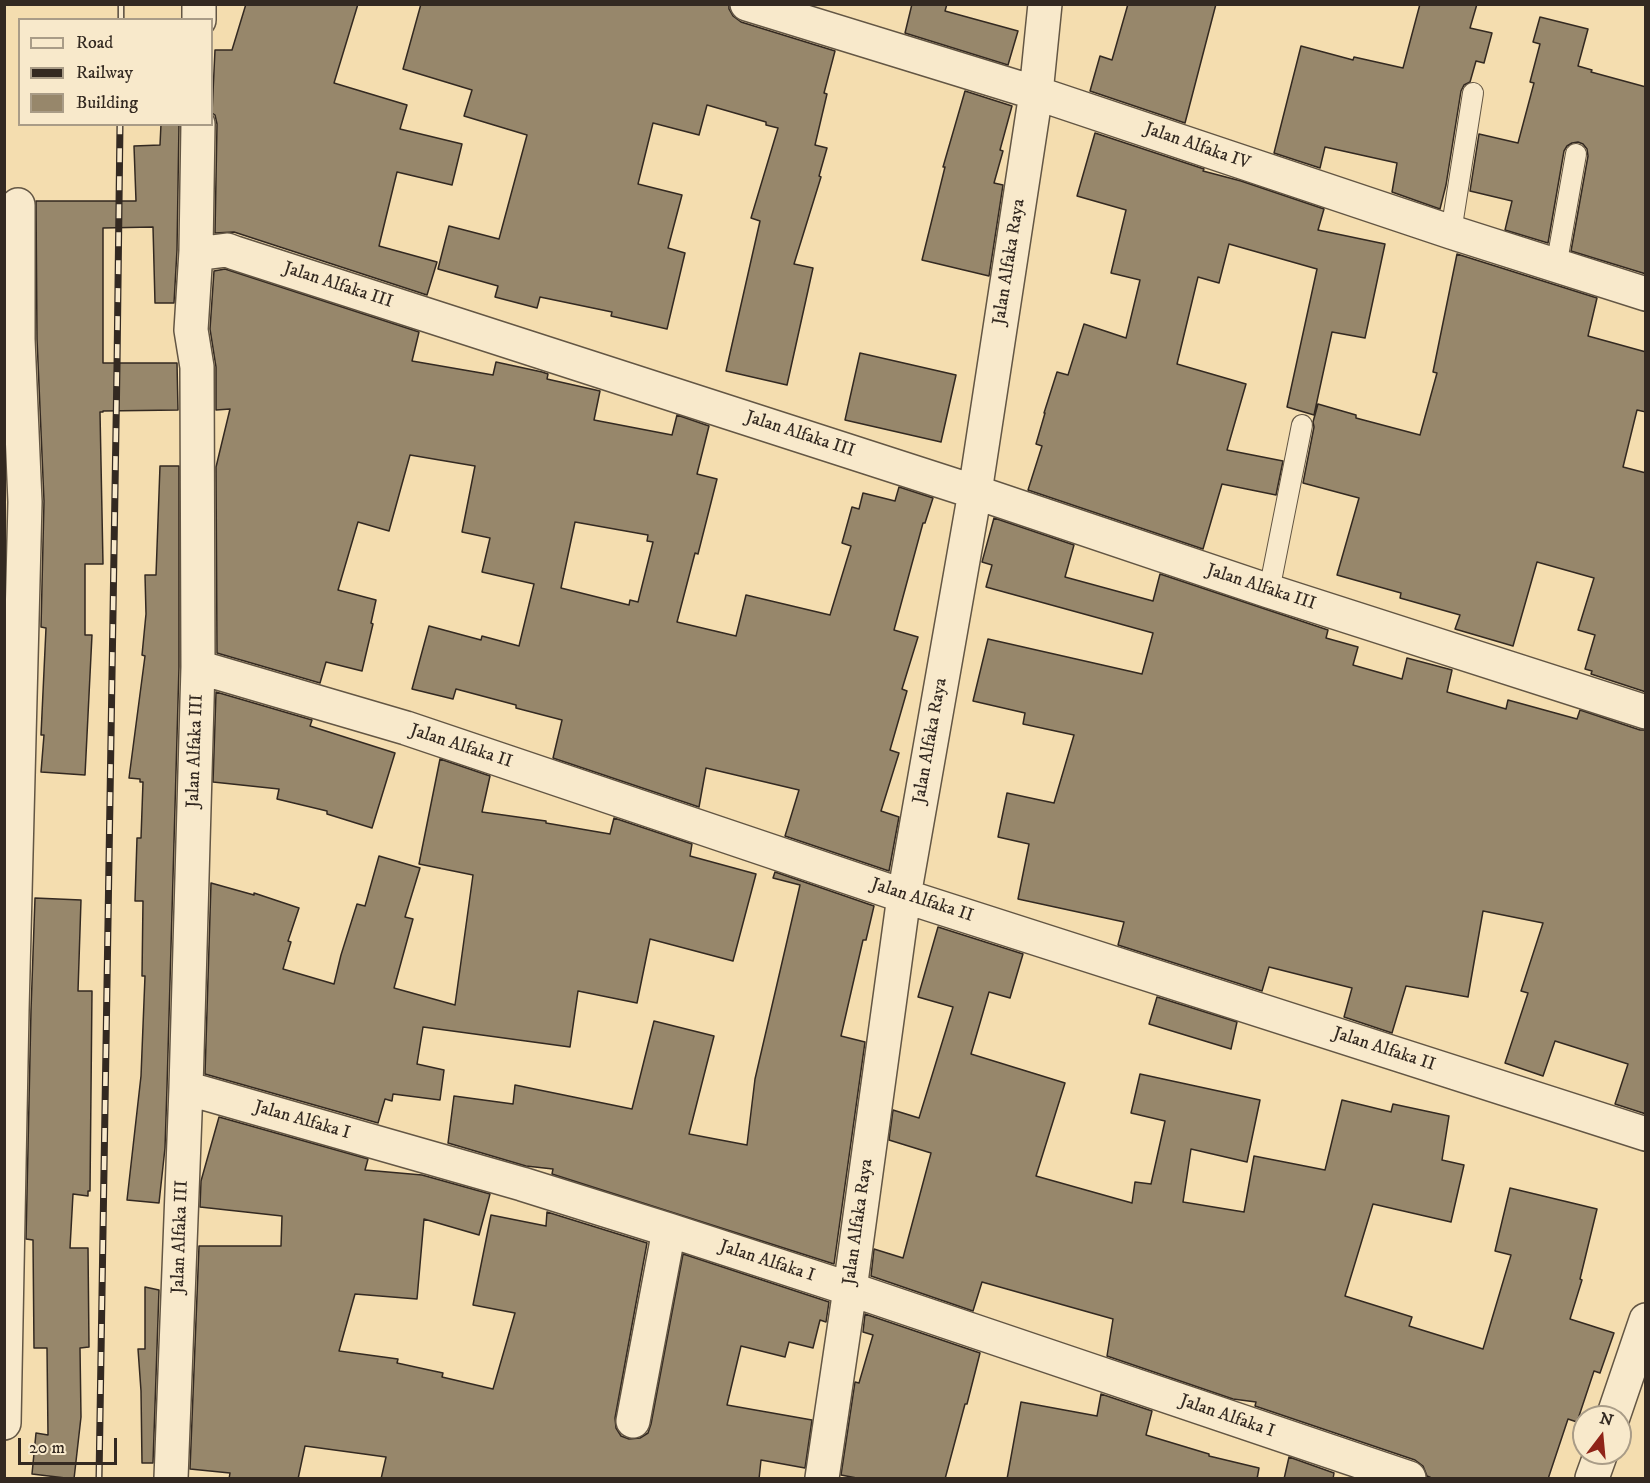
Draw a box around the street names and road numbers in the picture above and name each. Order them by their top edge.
street label: Jalan Alfaka IV [1141,119,1253,175]
street label: Jalan Alfaka Raya [989,198,1031,326]
street label: Jalan Alfaka III [281,258,395,314]
street label: Jalan Alfaka III [743,407,857,463]
street label: Jalan Alfaka III [1204,560,1318,616]
street label: Jalan Alfaka Raya [909,677,953,805]
street label: Jalan Alfaka III [183,694,209,808]
street label: Jalan Alfaka II [407,720,515,774]
street label: Jalan Alfaka II [868,874,976,928]
street label: Jalan Alfaka II [1330,1023,1438,1077]
street label: Jalan Alfaka I [252,1097,352,1145]
street label: Jalan Alfaka Raya [839,1158,879,1286]
street label: Jalan Alfaka III [168,1180,194,1294]
street label: Jalan Alfaka I [717,1236,817,1288]
street label: Jalan Alfaka I [1177,1391,1277,1443]

